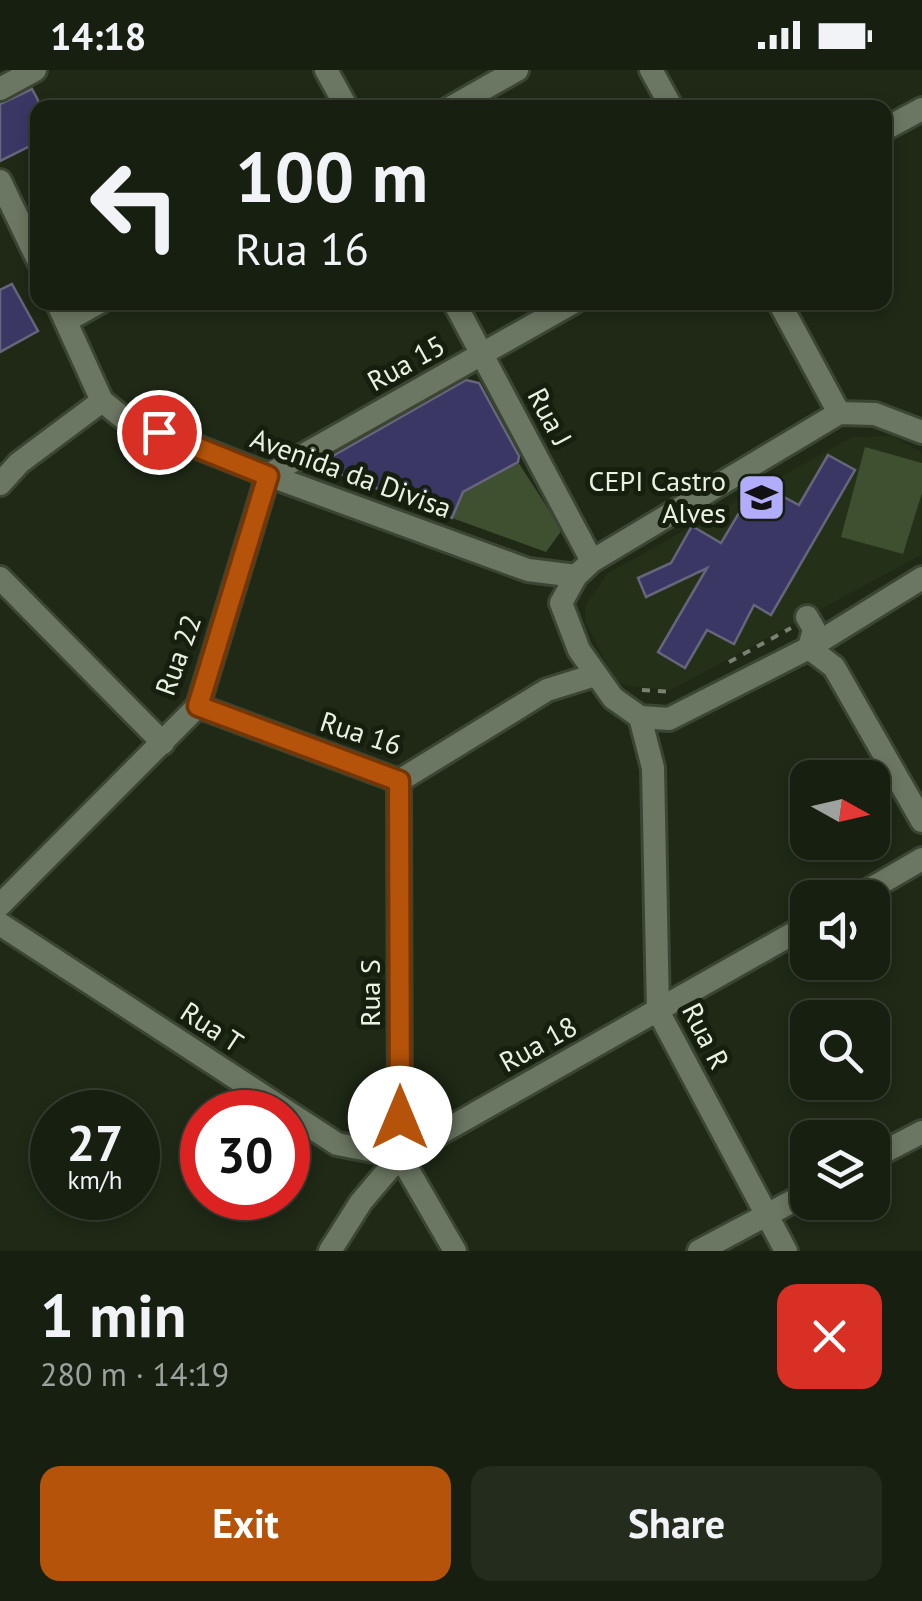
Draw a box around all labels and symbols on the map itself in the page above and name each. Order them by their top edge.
street label: Rua 15 [360,326,451,399]
street label: Rua J [520,381,581,452]
pin [117,390,202,475]
street label: Avenida da Divisa [246,419,457,526]
place label: CEPI Castro Alves [589,462,726,531]
school or university icon: CEPI Castro Alves [735,471,787,523]
street label: Rua 22 [146,609,209,700]
street label: Rua 16 [316,702,407,763]
north arrow [790,760,890,860]
street label: Rua S [351,959,388,1027]
street label: Rua T [174,993,251,1061]
street label: Rua R [674,996,739,1075]
street label: Rua 18 [492,1007,583,1080]
position arrow [348,1066,452,1170]
speed limit sign: 30 [180,1090,310,1220]

